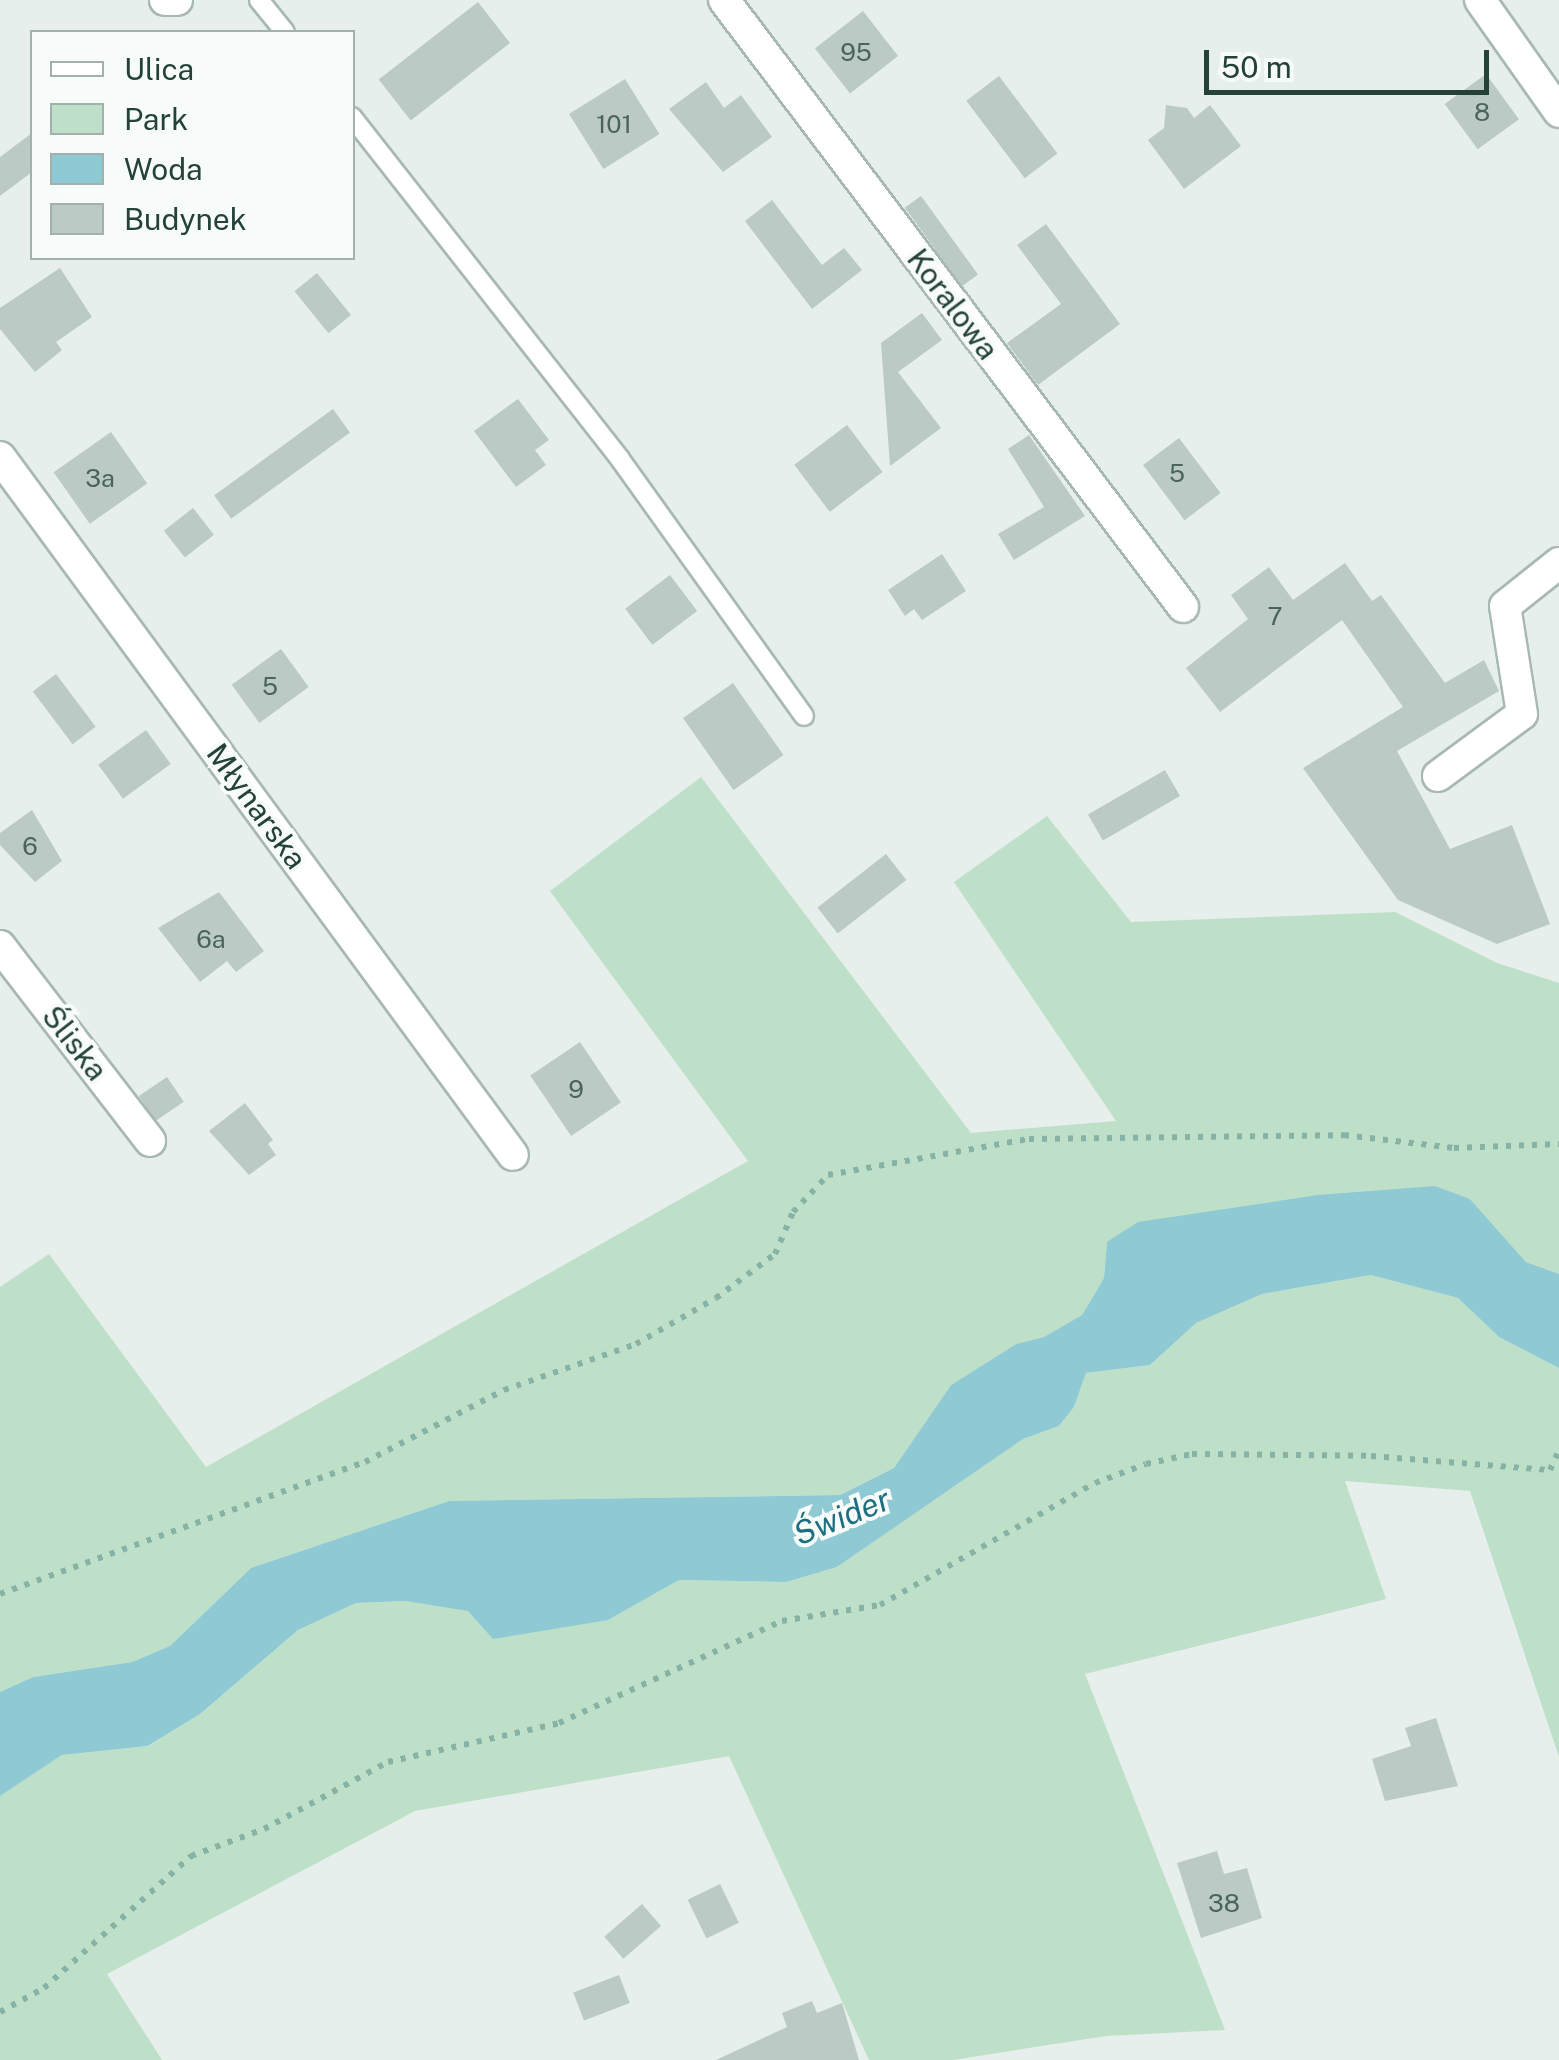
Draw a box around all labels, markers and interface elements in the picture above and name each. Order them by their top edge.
legend [30,30,355,260]
scale bar [1209,30,1494,92]
house number: 95 [840,37,872,67]
text: 50 m [1221,49,1292,85]
text: Ulica [124,51,194,87]
house number: 8 [1474,97,1490,127]
text: Park [124,101,188,137]
house number: 101 [596,109,632,139]
text: Woda [124,151,203,187]
text: Budynek [124,201,247,237]
street label: Koralowa [900,242,1006,366]
house number: 5 [1169,458,1185,488]
house number: 3a [85,463,115,493]
house number: 7 [1267,601,1283,631]
house number: 5 [262,671,278,701]
street label: Młynarska [199,736,315,876]
house number: 6 [22,831,38,861]
house number: 6a [196,924,226,954]
street label: Śliska [35,999,115,1087]
house number: 9 [568,1074,584,1104]
water label: Świder [788,1480,896,1554]
house number: 38 [1208,1888,1240,1918]

